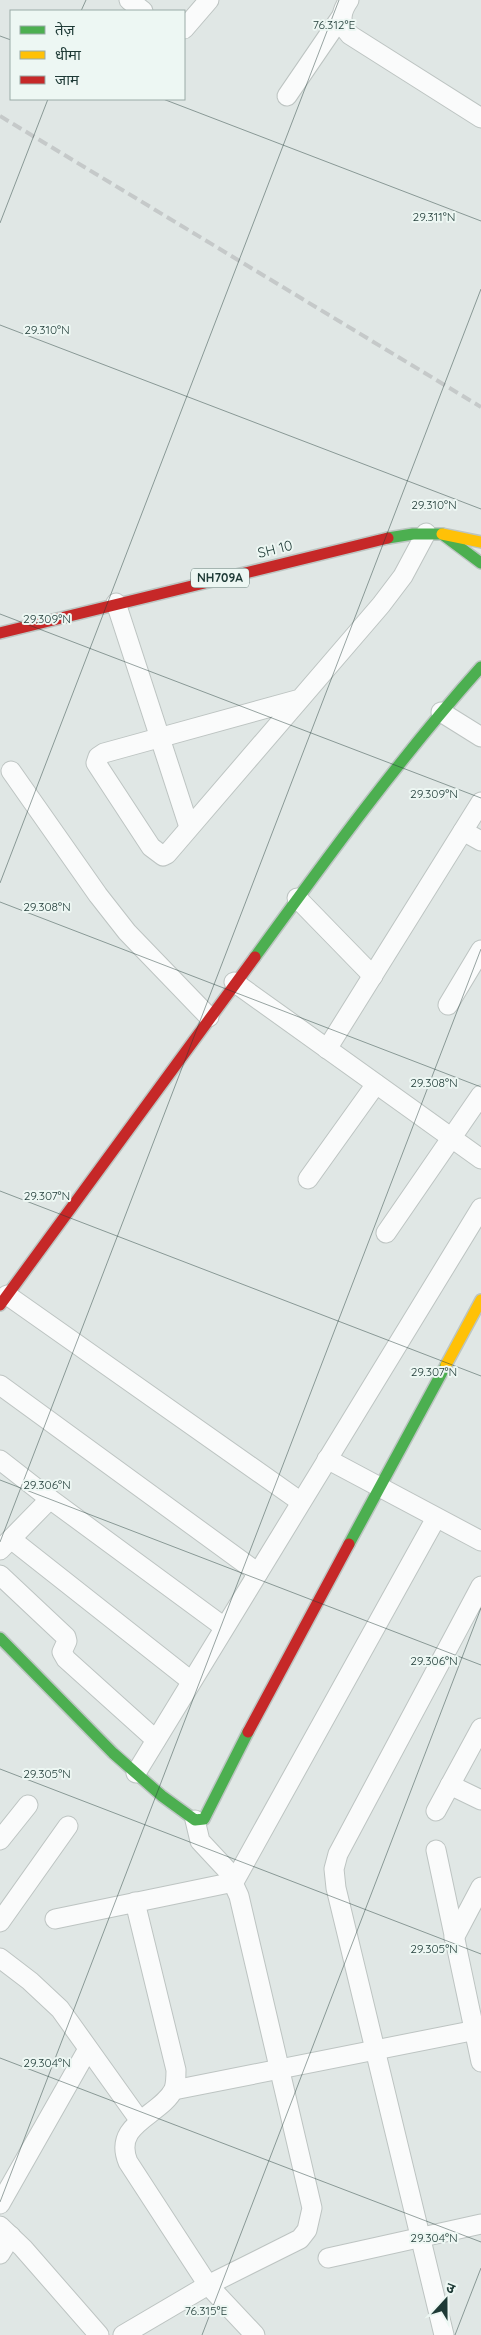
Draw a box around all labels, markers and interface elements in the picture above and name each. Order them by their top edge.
legend [10,10,185,100]
text: 76.312°E [313,17,355,32]
text: तेज़ [55,20,76,39]
text: धीमा [55,45,82,64]
text: जाम [55,70,80,89]
text: 29.311°N [413,209,455,224]
text: 29.310°N [24,322,70,337]
text: 29.310°N [411,497,457,512]
street label: SH 10 [256,536,294,562]
road number: NH709A [191,568,249,588]
text: 29.309°N [23,611,71,626]
text: 29.309°N [410,786,458,801]
text: 29.308°N [23,899,71,914]
text: 29.308°N [410,1075,458,1090]
text: 29.307°N [24,1188,70,1203]
text: 29.307°N [411,1364,457,1379]
text: 29.306°N [23,1477,71,1492]
text: 29.306°N [410,1653,458,1668]
text: 29.305°N [23,1766,71,1781]
text: 29.305°N [410,1941,458,1956]
text: 29.304°N [23,2055,71,2070]
text: 29.304°N [410,2230,458,2245]
north arrow [421,2275,471,2325]
text: उ [444,2278,458,2298]
text: 76.315°E [185,2303,227,2318]

